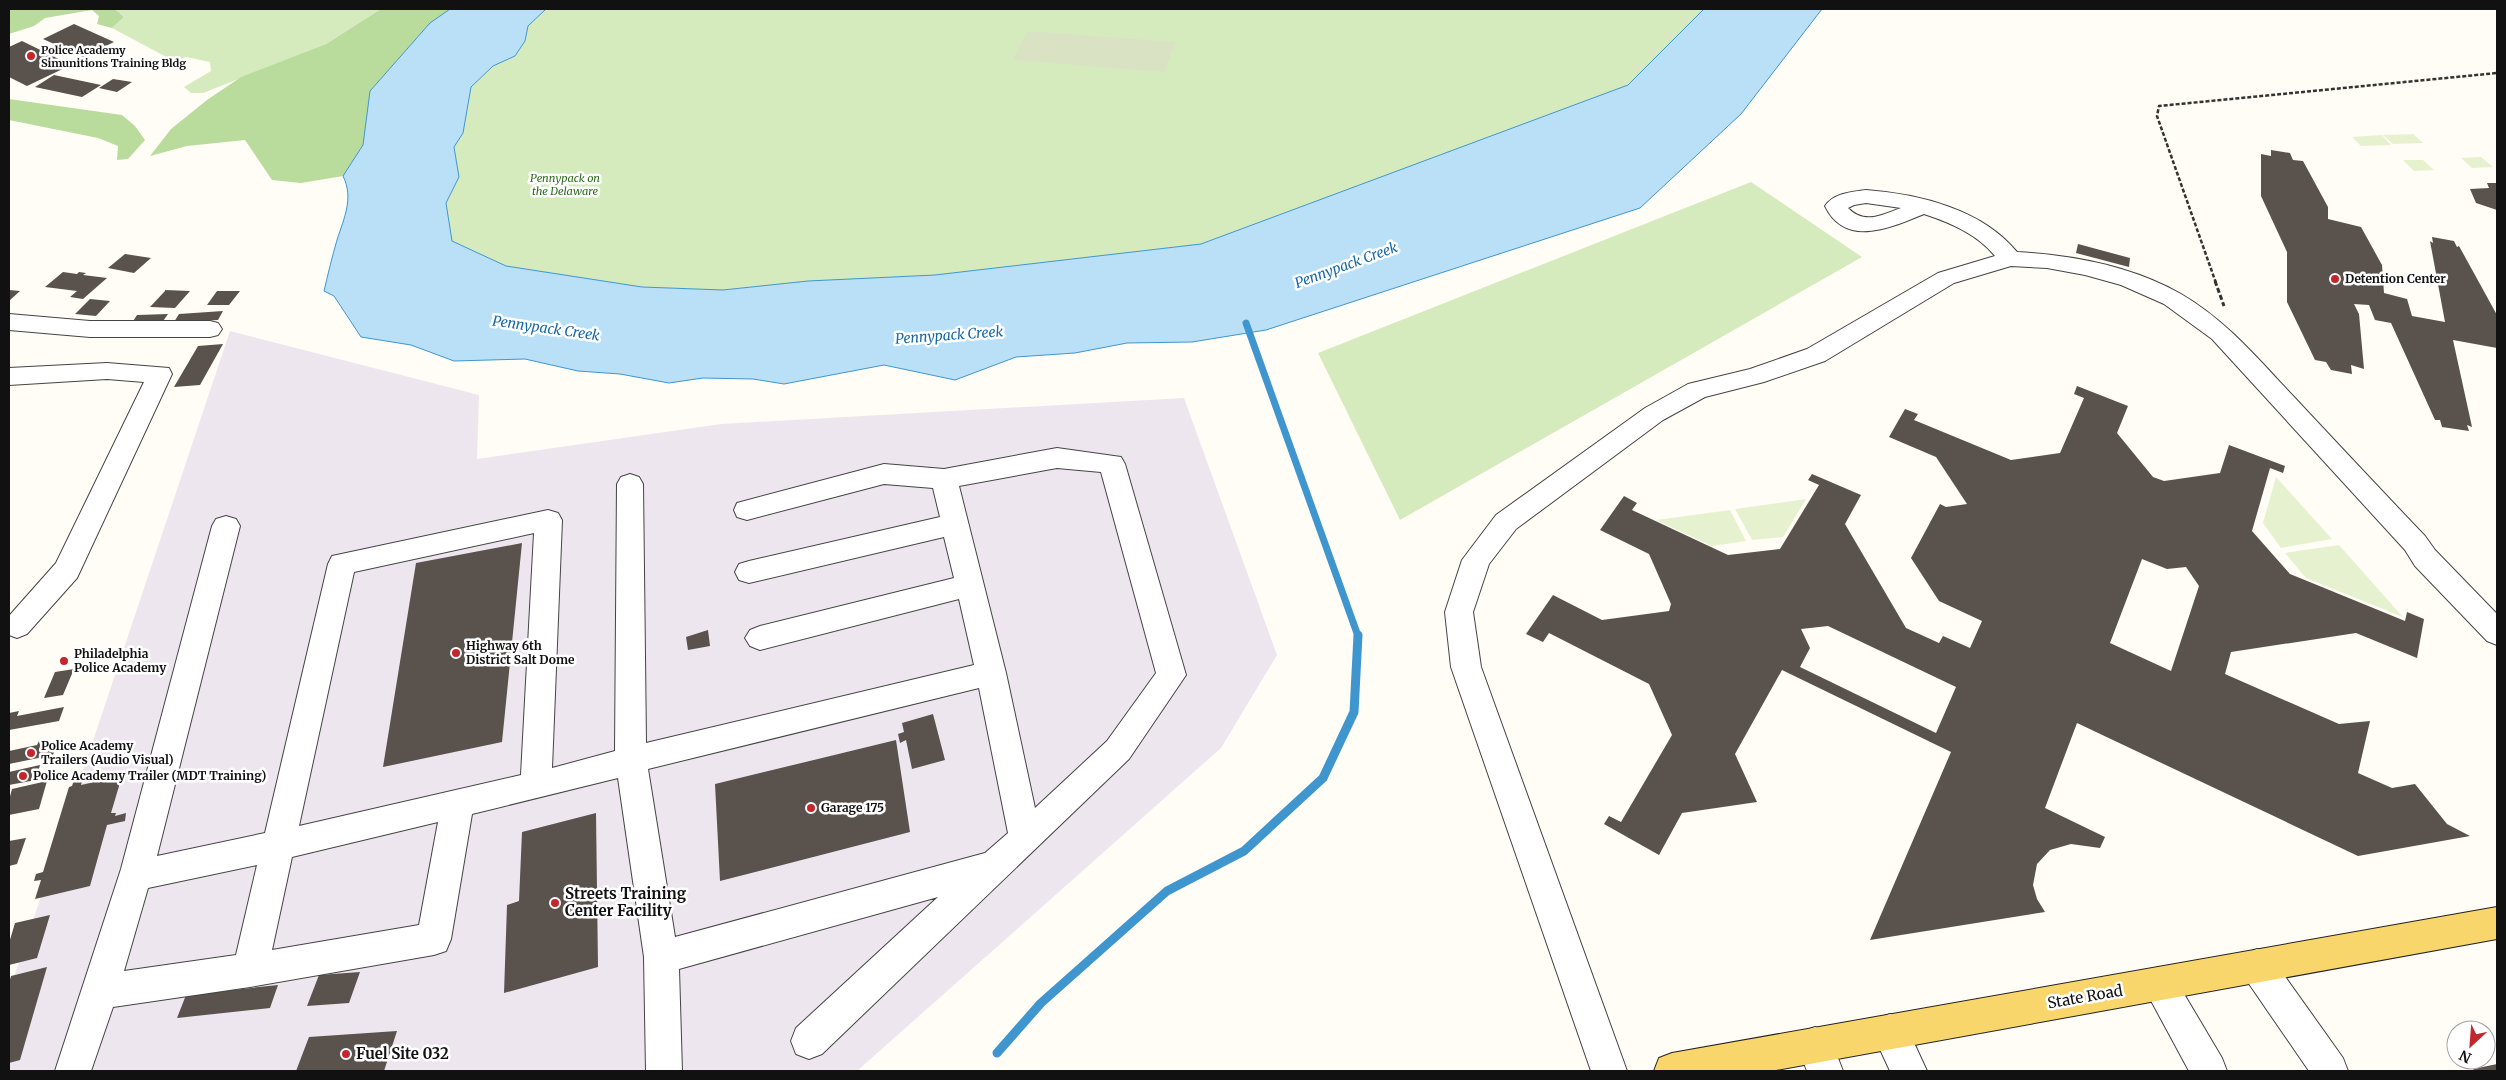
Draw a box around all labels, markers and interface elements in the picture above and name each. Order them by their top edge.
place label: Police Academy Simunitions Training Bldg [41,43,186,70]
marker: Police Academy Simunitions Training Bldg [25,50,37,62]
park label: Pennypack on the Delaware [530,171,600,198]
water label: Pennypack Creek [1292,238,1400,292]
place label: Detention Center [2345,271,2446,286]
marker: Detention Center [2329,273,2341,285]
water label: Pennypack Creek [491,312,601,344]
water label: Pennypack Creek [894,322,1004,348]
place label: Highway 6th District Salt Dome [466,638,575,667]
place label: Philadelphia Police Academy [74,646,167,675]
marker: Highway 6th District Salt Dome [450,647,462,659]
marker: Philadelphia Police Academy [58,655,70,667]
place label: Police Academy Trailers (Audio Visual) [41,738,174,767]
marker: Police Academy Trailers (Audio Visual) [25,747,37,759]
place label: Police Academy Trailer (MDT Training) [33,768,266,783]
marker: Police Academy Trailer (MDT Training) [17,770,29,782]
place label: Garage 175 [821,800,884,815]
marker: Garage 175 [805,802,817,814]
place label: Streets Training Center Facility [565,884,687,920]
marker: Streets Training Center Facility [549,897,561,909]
street label: State Road [2046,981,2124,1012]
north arrow [2446,1020,2496,1070]
place label: Fuel Site 032 [356,1044,449,1063]
text: N [2456,1046,2474,1067]
marker: Fuel Site 032 [340,1048,352,1060]

